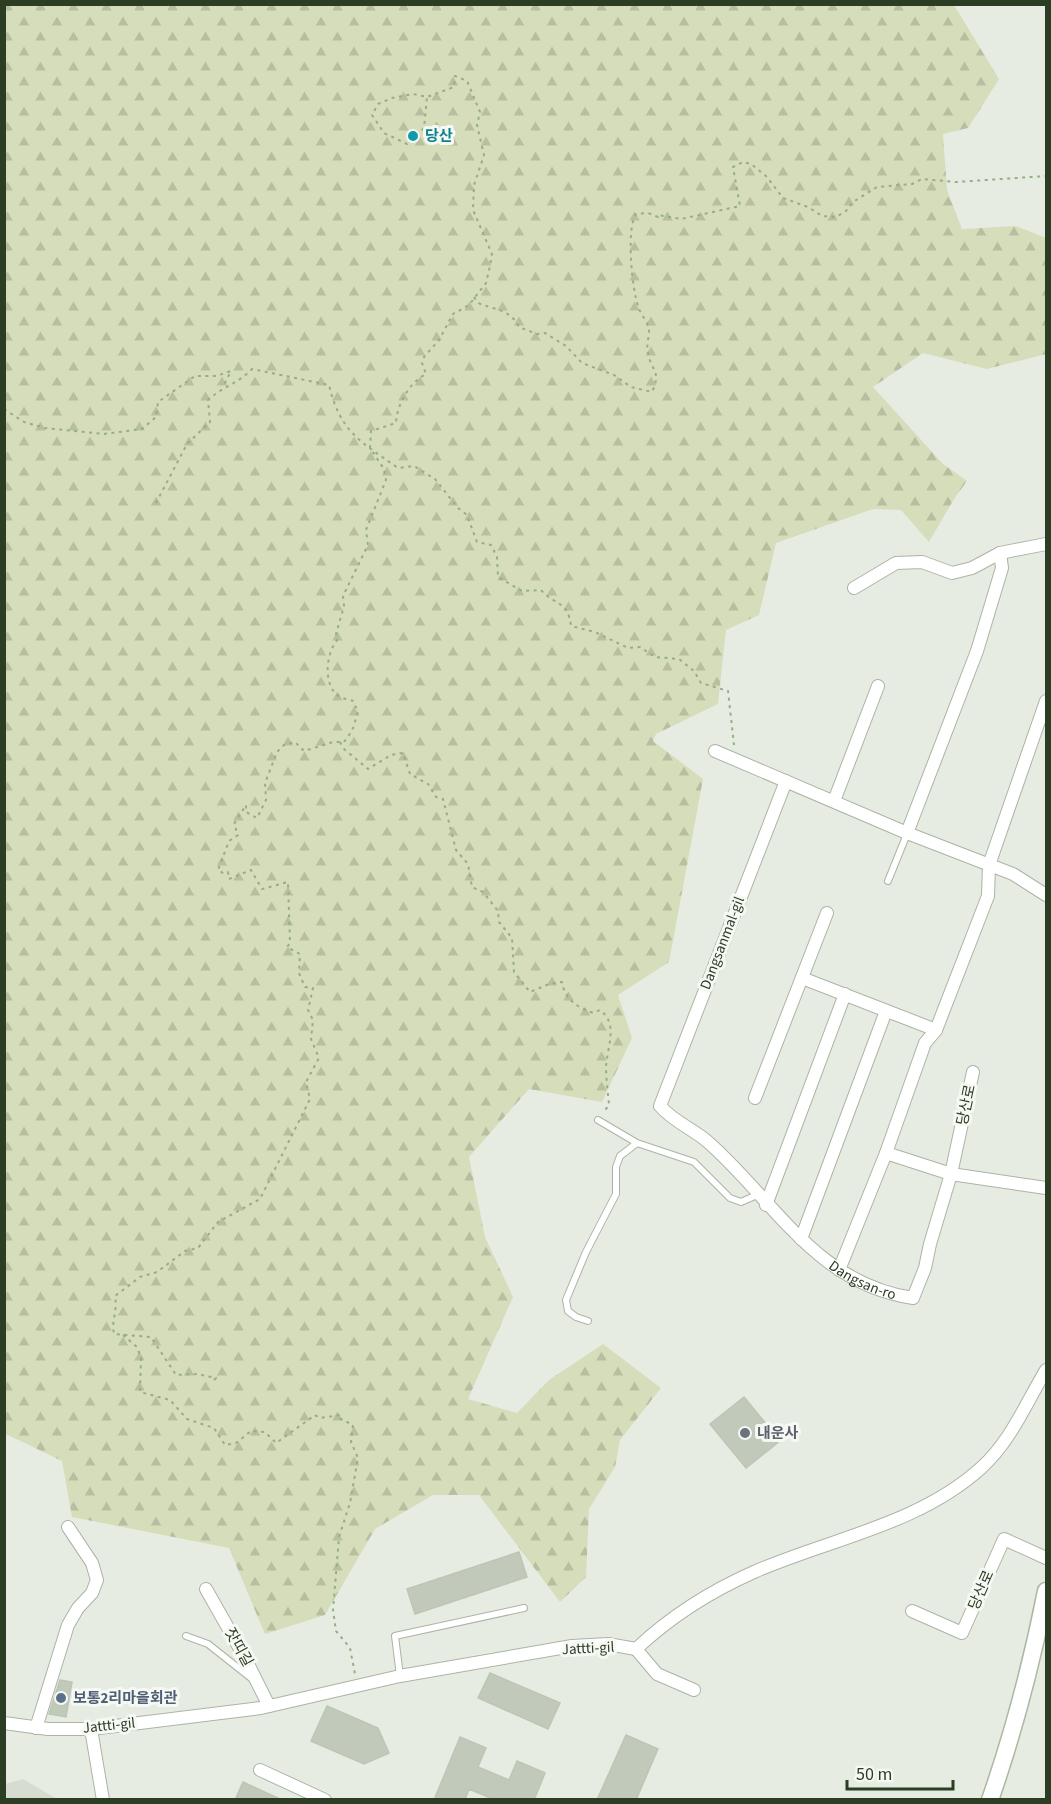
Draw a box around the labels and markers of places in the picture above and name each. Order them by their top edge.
place label: 당산 [425,126,453,147]
marker: 당산 [406,129,420,143]
place label: 내운사 [757,1423,799,1444]
marker: 내운사 [738,1426,752,1440]
place label: 보통2리마을회관 [73,1688,178,1709]
marker: 보통2리마을회관 [54,1691,68,1705]

